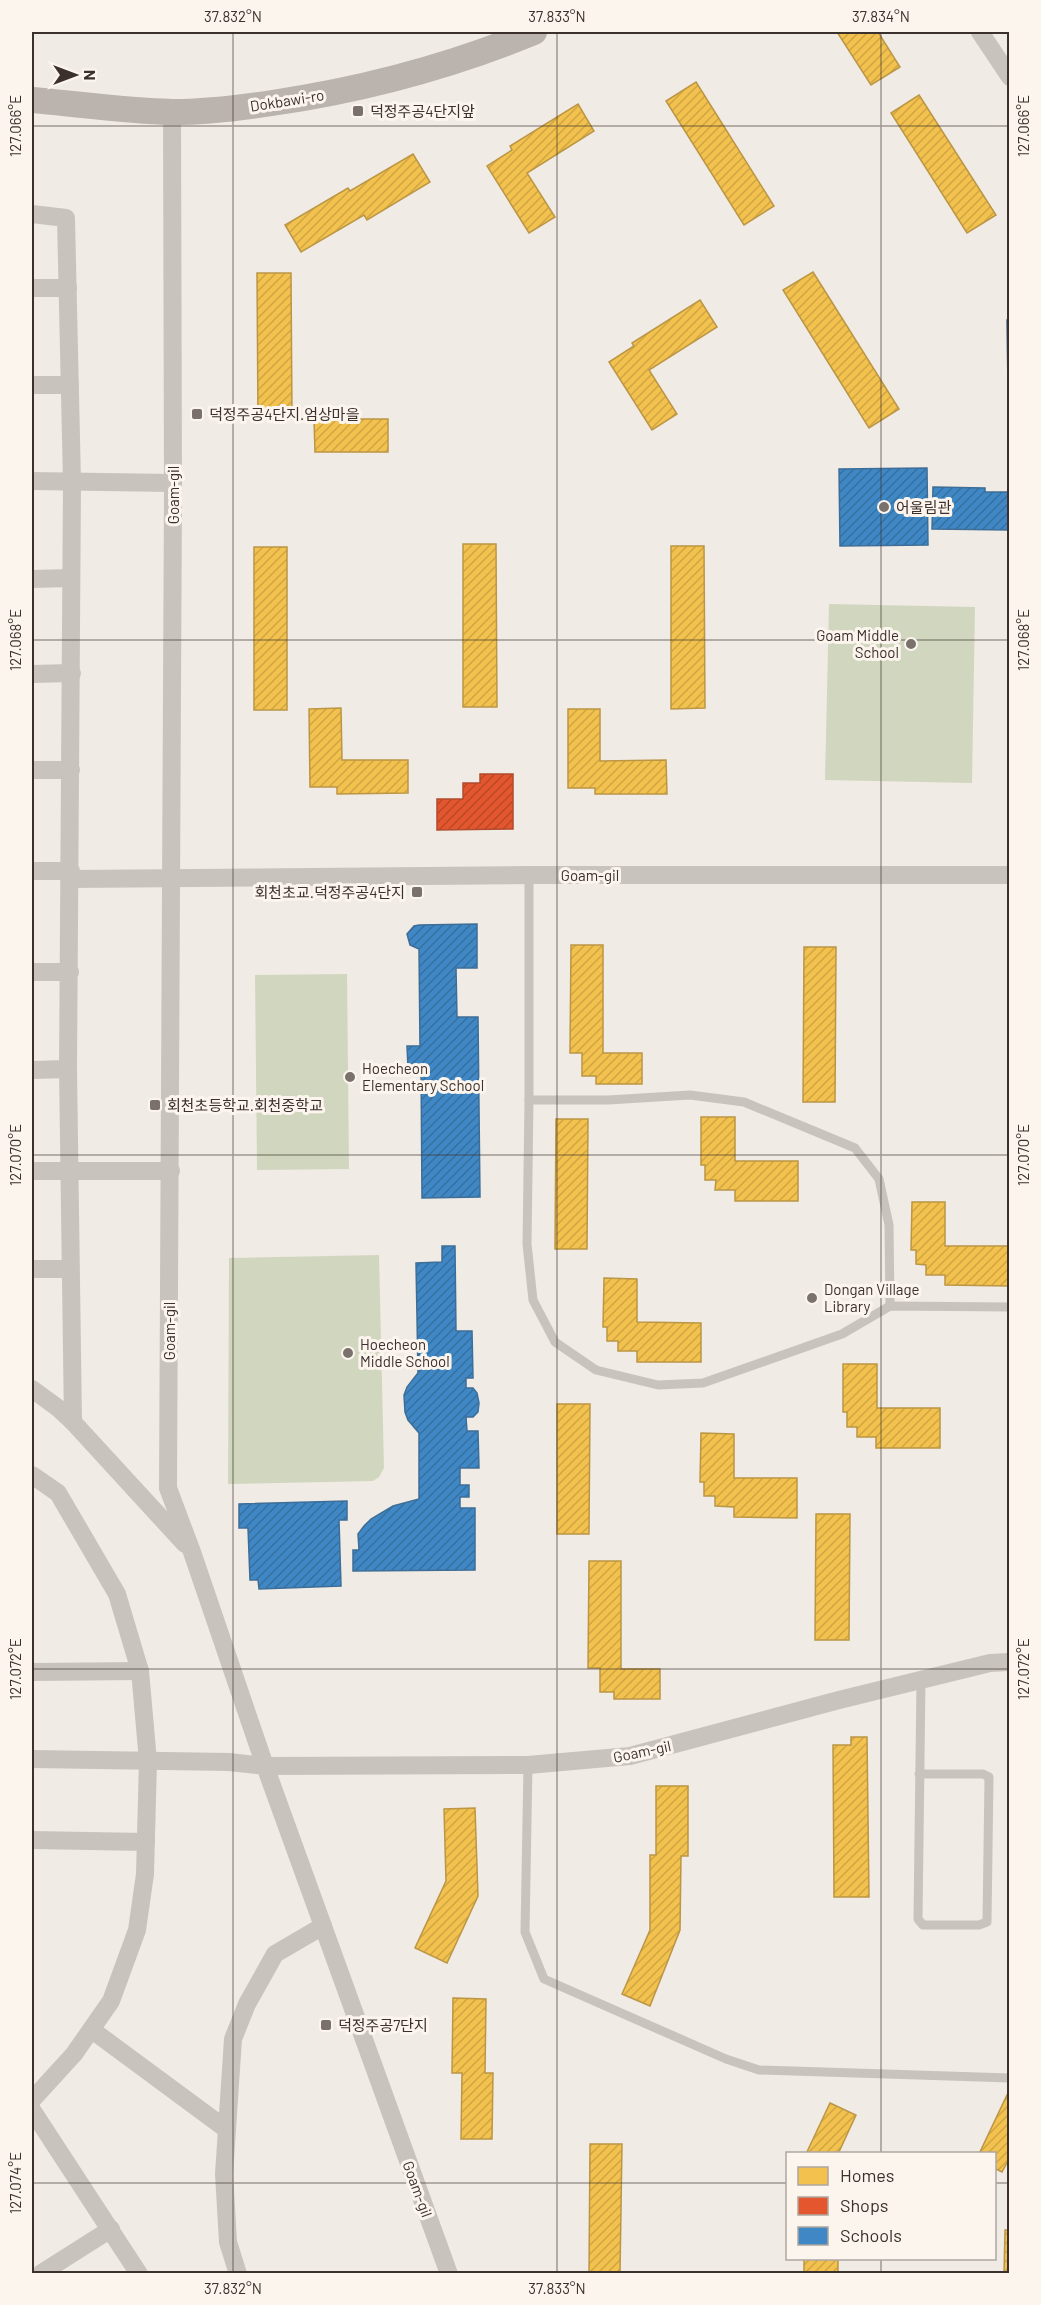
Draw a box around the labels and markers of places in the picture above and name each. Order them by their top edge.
place label: 덕정주공4단지앞 [370,102,475,120]
marker: 덕정주공4단지앞 [351,104,365,118]
place label: 덕정주공4단지.엄상마을 [209,405,359,423]
marker: 덕정주공4단지.엄상마을 [190,407,204,421]
place label: 어울림관 [896,498,951,516]
marker: 어울림관 [877,500,891,514]
place label: Goam Middle School [816,626,899,661]
marker: Goam Middle School [904,637,918,651]
place label: 회천초교.덕정주공4단지 [255,883,405,901]
marker: 회천초교.덕정주공4단지 [410,885,424,899]
place label: Hoecheon Elementary School [362,1059,484,1094]
marker: Hoecheon Elementary School [343,1070,357,1084]
place label: 회천초등학교.회천중학교 [167,1096,323,1114]
marker: 회천초등학교.회천중학교 [148,1098,162,1112]
place label: Dongan Village Library [824,1280,920,1315]
marker: Dongan Village Library [805,1291,819,1305]
place label: Hoecheon Middle School [360,1335,450,1370]
marker: Hoecheon Middle School [341,1346,355,1360]
place label: 덕정주공7단지 [338,2016,428,2034]
marker: 덕정주공7단지 [319,2018,333,2032]

